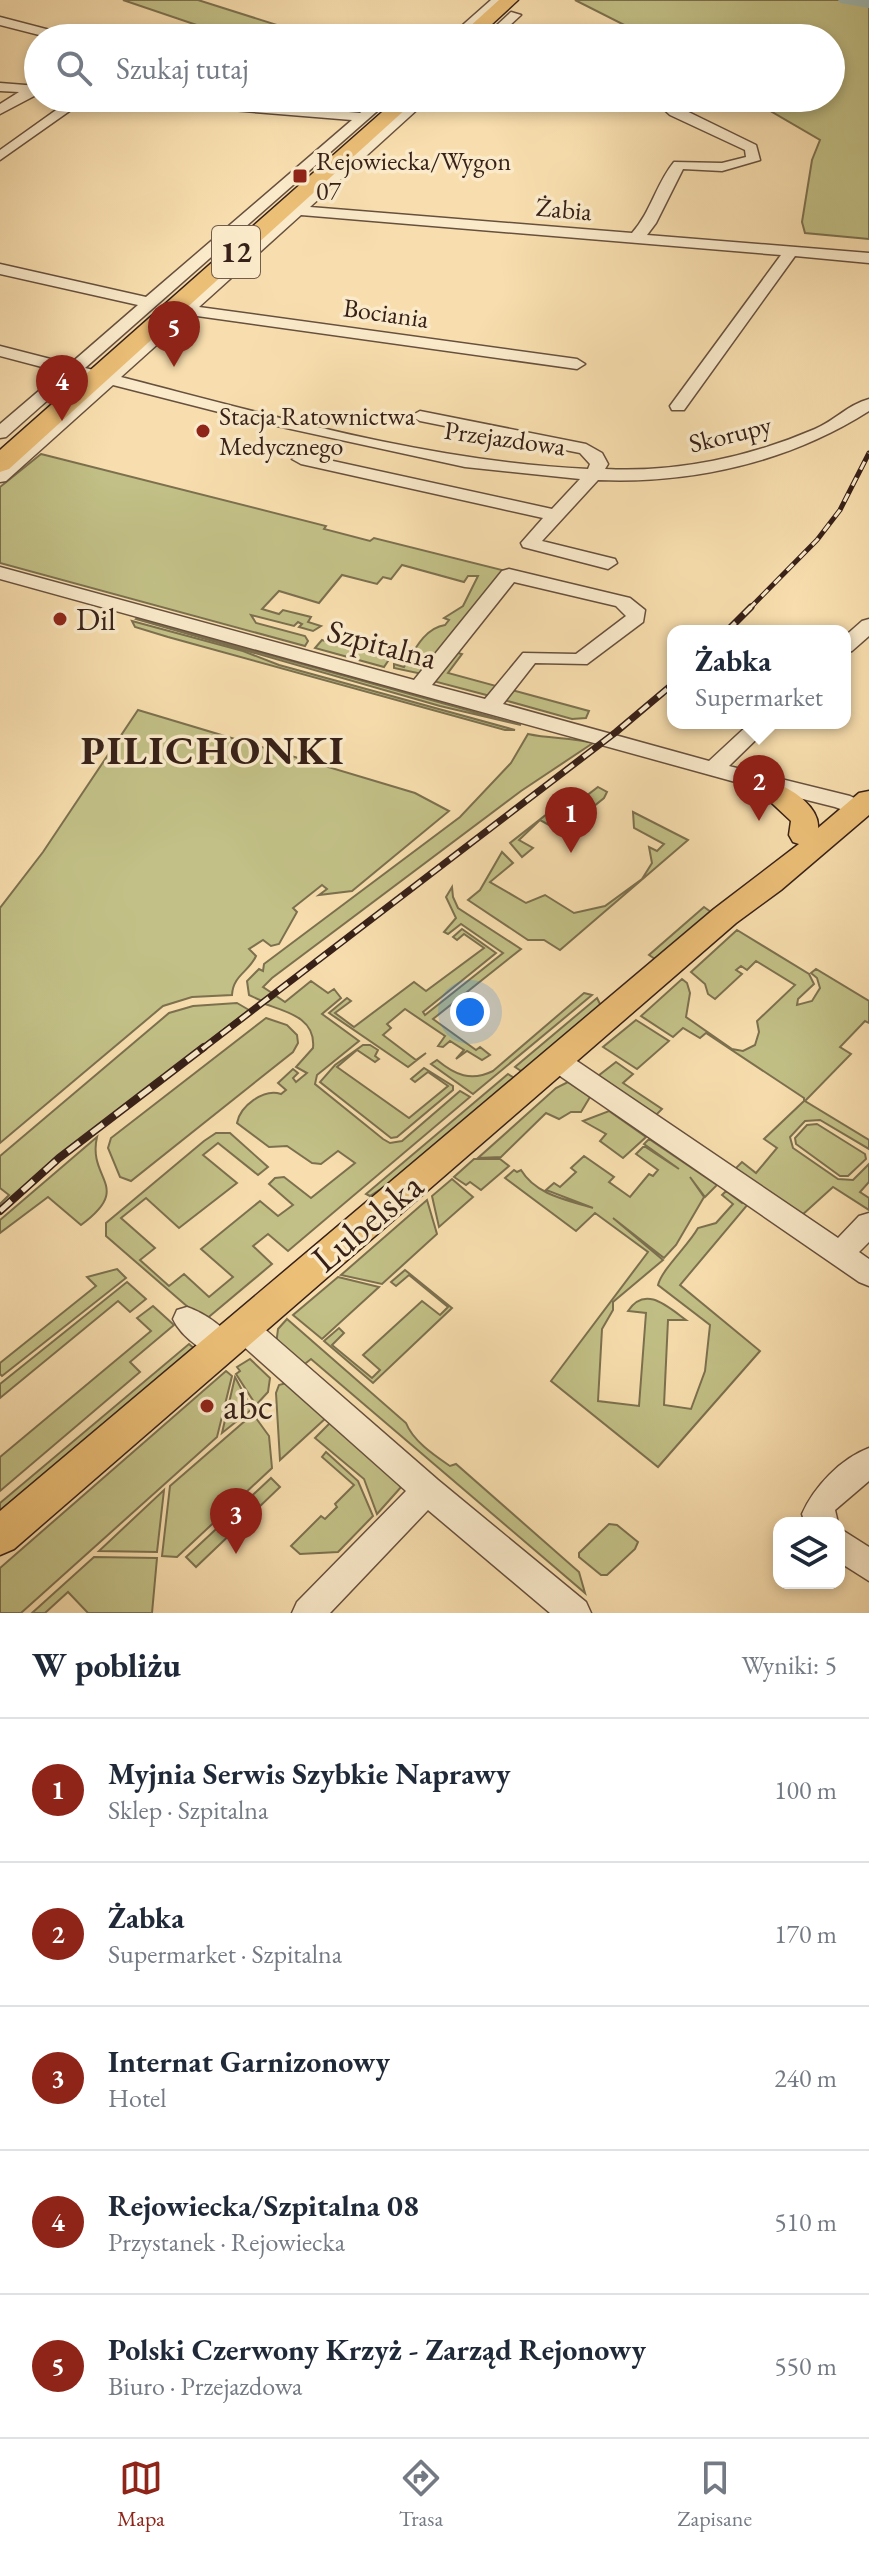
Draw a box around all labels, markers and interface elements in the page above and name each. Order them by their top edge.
search box [24,24,845,112]
icon: search [52,46,96,90]
text: Szukaj tutaj [116,49,249,88]
place label: Rejowiecka/Wygon 07 [316,144,511,208]
marker: Rejowiecka/Wygon 07 [291,167,309,185]
street label: Żabia [535,190,594,228]
road number: 12 [212,226,260,278]
street label: Bociania [341,290,432,336]
pin: 5 [148,301,200,367]
pin: 4 [36,355,88,421]
place label: Stacja Ratownictwa Medycznego [219,399,416,463]
street label: Skorupy [685,407,775,461]
street label: Przejazdowa [442,413,568,463]
marker: Stacja Ratownictwa Medycznego [194,422,212,440]
place label: Dil [76,598,116,640]
street label: Szpitalna [323,609,442,679]
marker: Dil [51,610,69,628]
popup [667,625,851,729]
text: Żabka [695,641,771,680]
text: Supermarket [695,680,823,714]
district label: PILICHONKI [80,724,346,776]
pin: 2 [733,755,785,821]
pin: 1 [545,787,597,853]
your location [450,992,490,1032]
street label: Lubelska [301,1160,433,1282]
place label: abc [223,1381,273,1430]
marker: abc [198,1397,216,1415]
pin: 3 [210,1488,262,1554]
map controls [773,1517,845,1589]
button: layers [773,1517,845,1589]
text: W pobliżu [32,1643,181,1687]
text: Wyniki: 5 [742,1648,837,1682]
text: Myjnia Serwis Szybkie Naprawy [108,1754,511,1793]
text: 1 [51,1773,65,1807]
text: 100 m [774,1773,837,1807]
text: Sklep · Szpitalna [108,1793,268,1827]
text: Żabka [108,1898,184,1937]
text: 2 [51,1917,65,1951]
text: 170 m [774,1917,837,1951]
text: Supermarket · Szpitalna [108,1937,342,1971]
text: Internat Garnizonowy [108,2042,390,2081]
text: 3 [51,2061,65,2095]
text: 240 m [774,2061,837,2095]
text: Hotel [108,2081,166,2115]
text: Rejowiecka/Szpitalna 08 [108,2186,419,2225]
text: 4 [51,2205,65,2239]
text: 510 m [774,2205,837,2239]
text: Przystanek · Rejowiecka [108,2225,345,2259]
text: Polski Czerwony Krzyż - Zarząd Rejonowy [108,2330,646,2369]
text: 5 [51,2349,65,2383]
text: 550 m [774,2349,837,2383]
text: Biuro · Przejazdowa [108,2369,302,2403]
tab: Mapa [117,2456,165,2533]
tab: Trasa [399,2456,443,2533]
tab: Zapisane [677,2456,752,2533]

